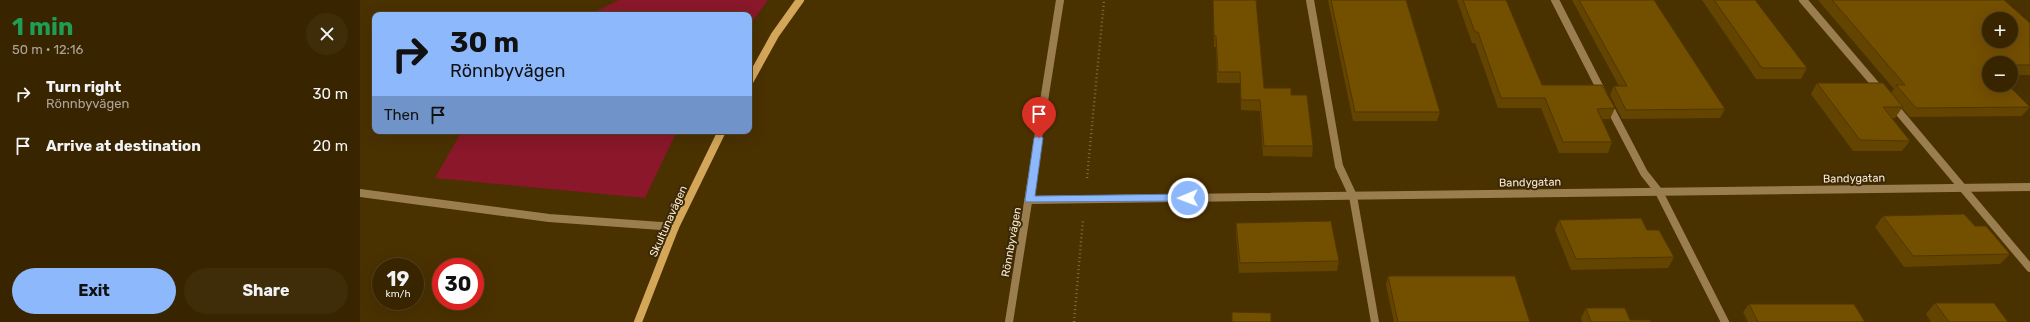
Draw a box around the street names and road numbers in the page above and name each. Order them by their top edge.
street label: Bandygatan [1823,171,1885,186]
street label: Bandygatan [1499,175,1561,190]
street label: Skultunavägen [647,184,690,259]
street label: Rönnbyvägen [999,206,1024,278]

